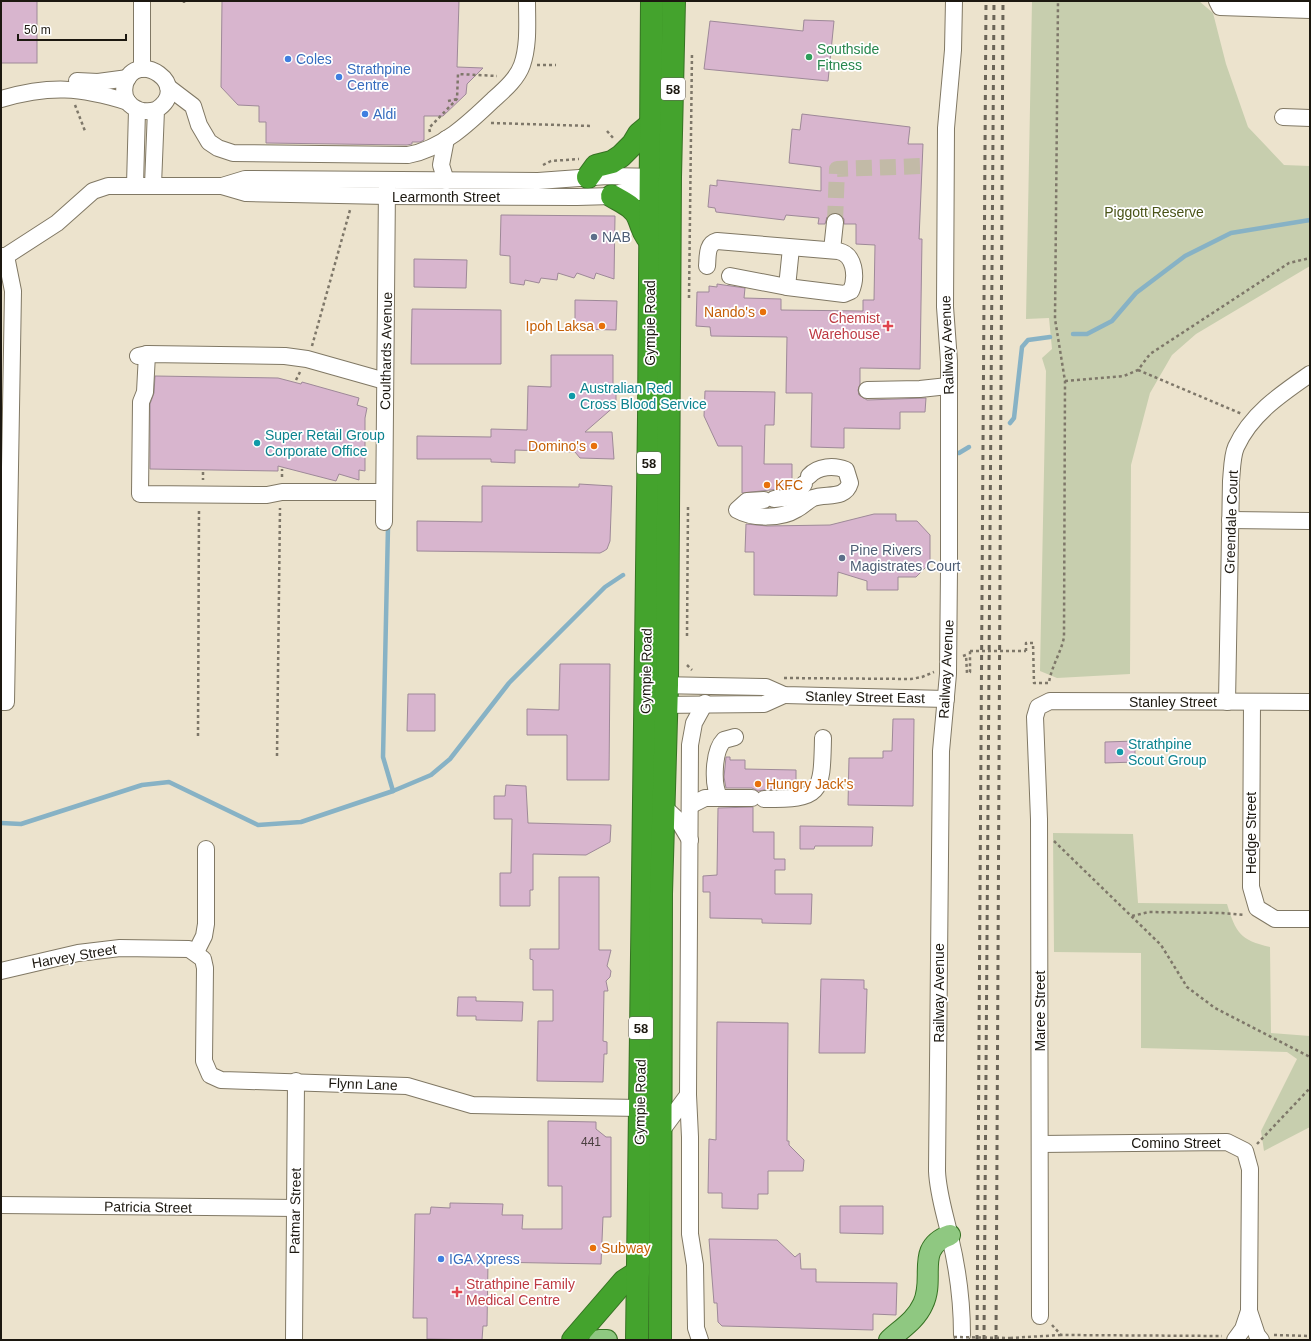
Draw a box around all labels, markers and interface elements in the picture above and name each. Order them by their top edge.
scale bar [18,16,126,42]
text: 50 m [24,23,51,37]
place label: Southside Fitness [817,41,879,73]
place label: Coles [296,51,332,67]
marker: Southside Fitness [804,52,814,62]
marker: Coles [283,54,293,64]
place label: Strathpine Centre [347,61,411,93]
marker: Strathpine Centre [334,72,344,82]
road number: 58 [661,78,685,100]
place label: Aldi [373,106,396,122]
marker: Aldi [360,109,370,119]
street label: Learmonth Street [392,189,500,205]
park label: Piggott Reserve [1104,204,1204,220]
place label: NAB [602,229,631,245]
marker: NAB [589,232,599,242]
street label: Gympie Road [642,280,658,366]
street label: Coulthards Avenue [377,292,395,410]
street label: Railway Avenue [937,295,957,395]
place label: Nando's [704,304,755,320]
marker: Nando's [758,307,768,317]
place label: Chemist Warehouse [809,310,880,342]
place label: Ipoh Laksa [526,318,594,334]
marker: Ipoh Laksa [597,321,607,331]
marker: Chemist Warehouse [883,321,893,331]
place label: Australian Red Cross Blood Service [580,380,707,412]
marker: Australian Red Cross Blood Service [567,391,577,401]
place label: Super Retail Group Corporate Office [265,427,385,459]
marker: Super Retail Group Corporate Office [252,438,262,448]
place label: Domino's [528,438,586,454]
marker: Domino's [589,441,599,451]
road number: 58 [637,452,661,474]
street label: Greendale Court [1221,470,1241,574]
place label: KFC [775,477,803,493]
marker: KFC [762,480,772,490]
place label: Pine Rivers Magistrates Court [850,542,961,574]
marker: Pine Rivers Magistrates Court [837,553,847,563]
street label: Railway Avenue [935,619,957,719]
street label: Gympie Road [637,628,655,714]
street label: Stanley Street East [805,688,925,706]
street label: Stanley Street [1129,694,1217,710]
place label: Strathpine Scout Group [1128,736,1207,768]
marker: Strathpine Scout Group [1115,747,1125,757]
place label: Hungry Jack's [766,776,853,792]
marker: Hungry Jack's [753,779,763,789]
street label: Hedge Street [1243,792,1259,874]
street label: Harvey Street [30,941,118,971]
street label: Railway Avenue [931,943,947,1043]
street label: Maree Street [1032,970,1048,1051]
road number: 58 [629,1017,653,1039]
street label: Gympie Road [631,1059,649,1145]
street label: Flynn Lane [328,1075,398,1093]
house number: 441 [581,1135,601,1149]
street label: Comino Street [1131,1135,1221,1151]
street label: Patmar Street [286,1168,304,1254]
street label: Patricia Street [104,1198,192,1216]
place label: Subway [601,1240,651,1256]
marker: Subway [588,1243,598,1253]
place label: IGA Xpress [449,1251,520,1267]
marker: IGA Xpress [436,1254,446,1264]
place label: Strathpine Family Medical Centre [466,1276,575,1308]
marker: Strathpine Family Medical Centre [451,1286,463,1298]

